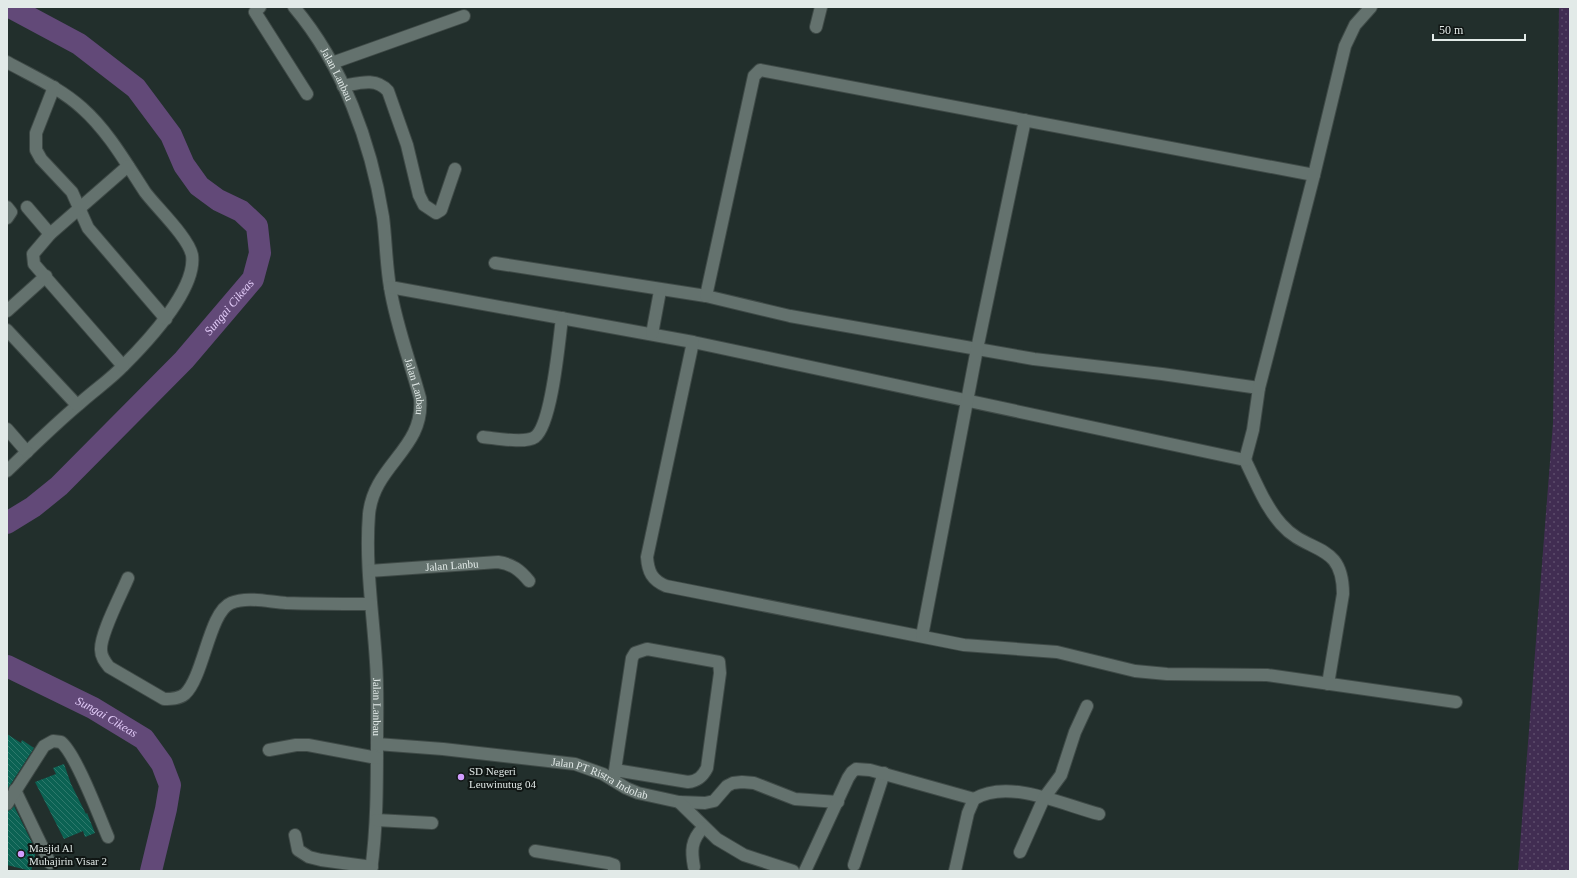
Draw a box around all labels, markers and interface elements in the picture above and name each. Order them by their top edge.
scale bar [1433,16,1525,42]
text: 50 m [1439,23,1464,37]
street label: Jalan Lanbau [318,45,356,103]
water label: Sungai Cikeas [201,276,257,338]
street label: Jalan Lanbau [402,357,426,416]
street label: Jalan Lanbu [425,557,479,573]
street label: Jalan Lanbau [371,677,383,737]
water label: Sungai Cikeas [74,694,140,741]
street label: Jalan PT Ristra Indolab [551,755,650,801]
place label: SD Negeri Leuwinutug 04 [469,765,536,790]
marker: SD Negeri Leuwinutug 04 [456,772,466,782]
place label: Masjid Al Muhajirin Visar 2 [29,842,107,867]
marker: Masjid Al Muhajirin Visar 2 [16,849,26,859]

